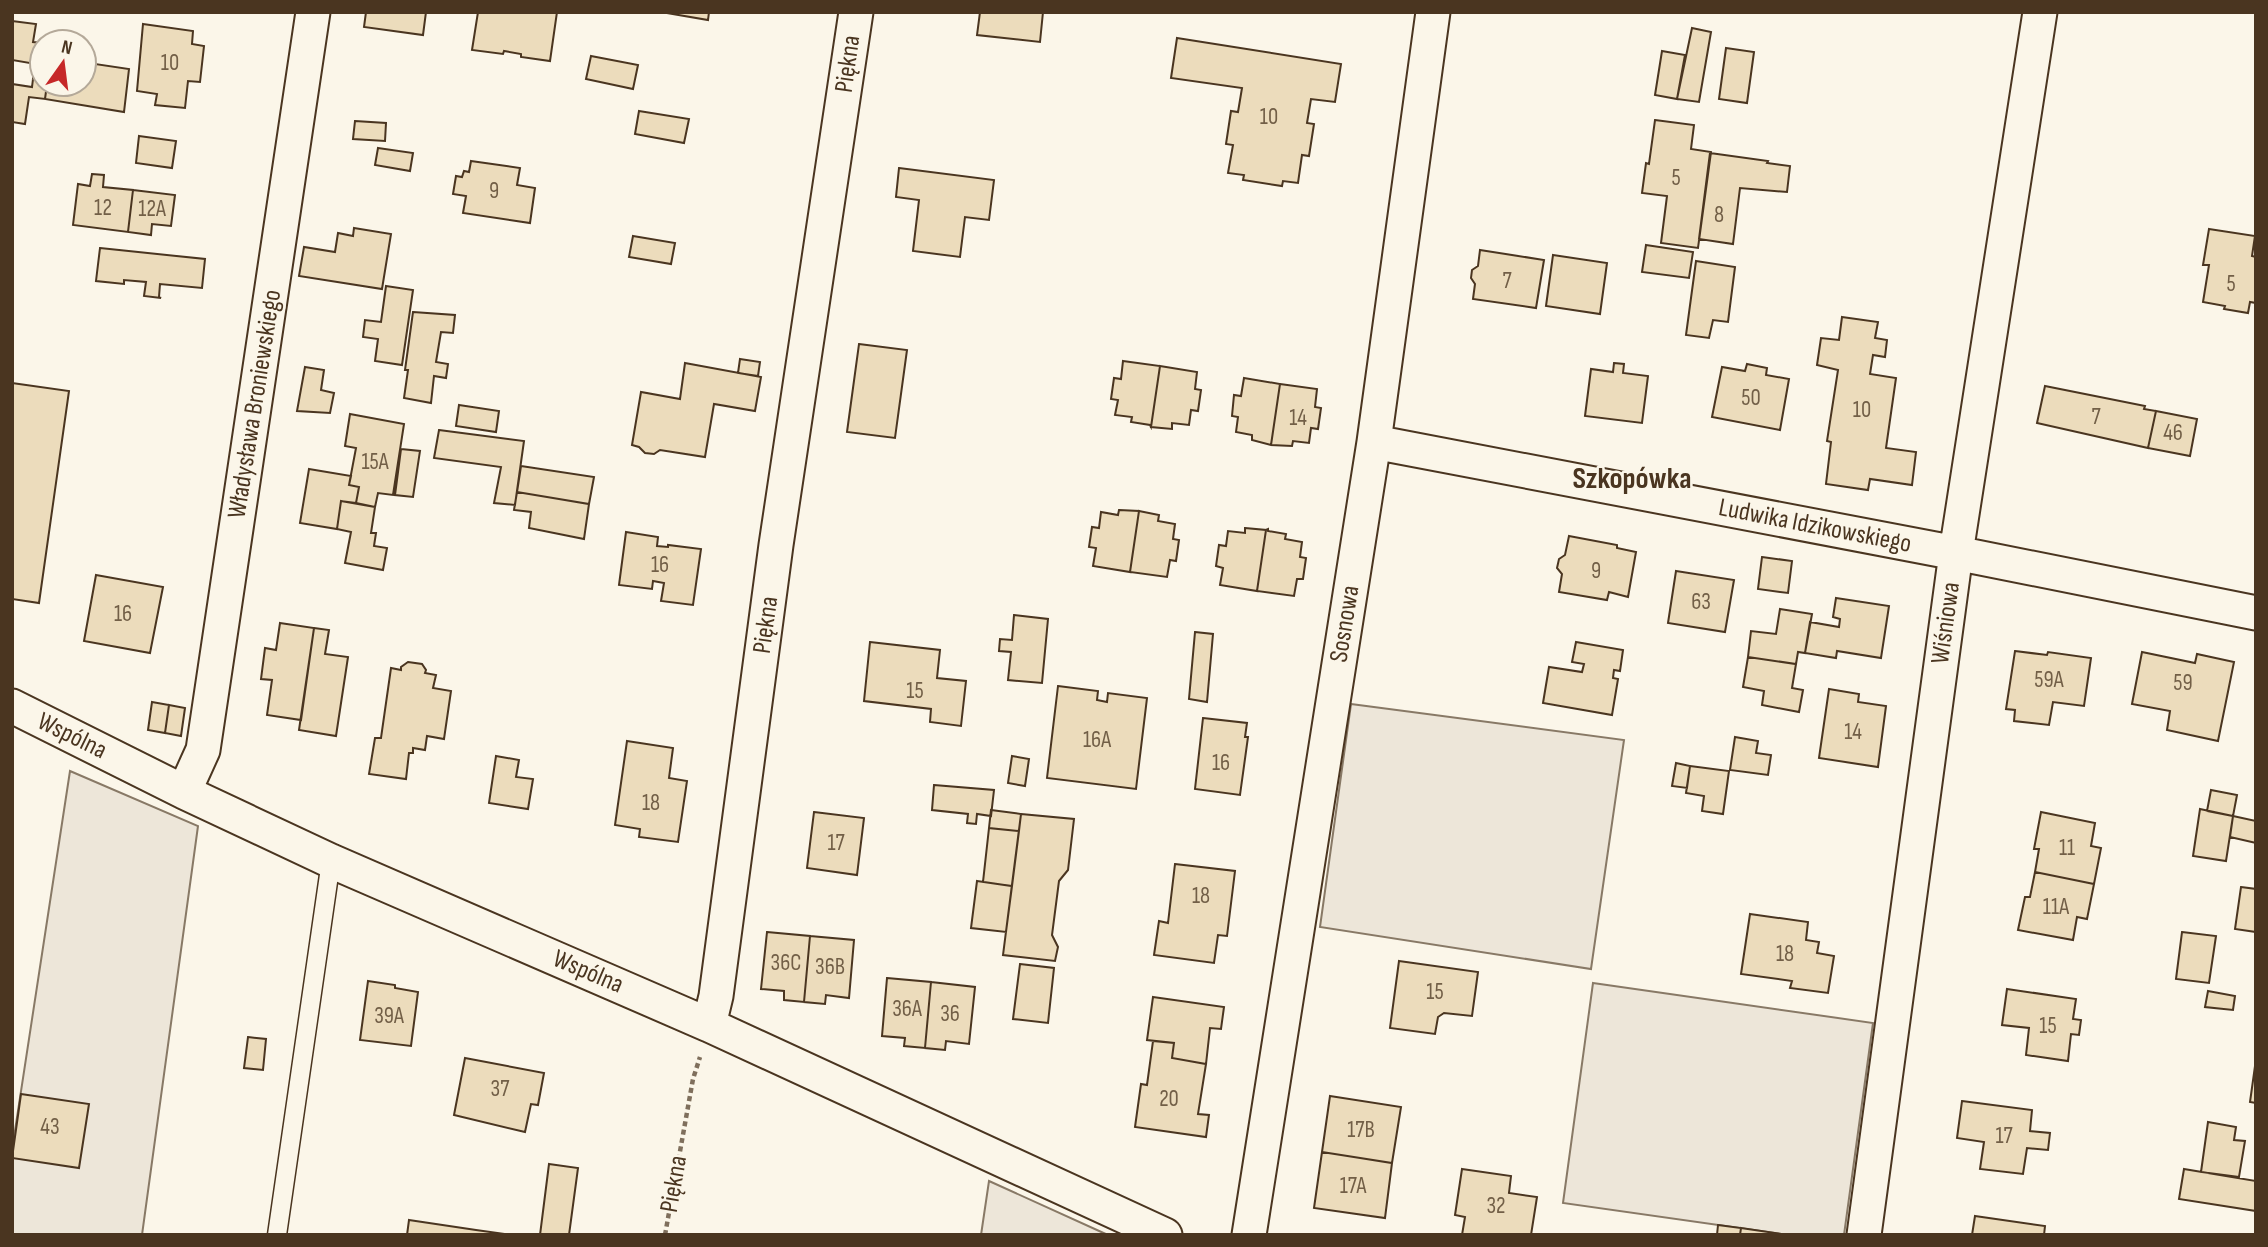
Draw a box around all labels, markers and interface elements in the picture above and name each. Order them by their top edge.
north arrow [28,28,98,98]
street label: Piękna [829,33,867,95]
text: N [59,36,74,60]
house number: 10 [161,49,179,77]
house number: 10 [1260,103,1278,131]
house number: 5 [1671,164,1681,192]
house number: 9 [489,177,499,205]
house number: 12 [94,194,112,222]
house number: 12A [138,195,166,223]
house number: 8 [1714,201,1724,229]
house number: 7 [1502,267,1512,295]
house number: 5 [2226,270,2236,298]
street label: Władysława Broniewskiego [222,287,288,521]
house number: 50 [1741,384,1761,412]
house number: 10 [1853,396,1871,424]
house number: 7 [2091,403,2101,431]
house number: 14 [1289,404,1307,432]
house number: 46 [2163,419,2183,447]
house number: 15A [361,448,389,476]
district label: Szkopówka [1573,461,1691,497]
street label: Ludwika Idzikowskiego [1716,492,1914,560]
house number: 16 [651,551,669,579]
house number: 9 [1591,557,1601,585]
street label: Wiśniowa [1925,580,1967,666]
street label: Sosnowa [1324,583,1366,665]
house number: 63 [1691,588,1711,616]
street label: Piękna [747,594,785,656]
house number: 16 [114,600,132,628]
house number: 59A [2034,666,2064,694]
house number: 59 [2173,669,2193,697]
house number: 15 [906,677,924,705]
street label: Wspólna [32,706,112,766]
house number: 14 [1844,718,1862,746]
house number: 16A [1083,726,1111,754]
house number: 16 [1212,749,1230,777]
house number: 18 [642,789,660,817]
house number: 17 [827,829,845,857]
house number: 11 [2059,834,2075,862]
house number: 18 [1192,882,1210,910]
house number: 11A [2043,893,2069,921]
house number: 18 [1776,940,1794,968]
street label: Wspólna [548,943,628,1001]
house number: 36C [771,949,801,977]
house number: 36B [815,953,845,981]
house number: 15 [1426,978,1444,1006]
house number: 36A [892,995,922,1023]
house number: 36 [940,1000,960,1028]
house number: 39A [374,1002,404,1030]
house number: 15 [2039,1012,2057,1040]
house number: 37 [491,1075,509,1103]
house number: 20 [1159,1085,1179,1113]
house number: 43 [40,1113,60,1141]
house number: 17B [1347,1116,1375,1144]
house number: 17 [1995,1122,2013,1150]
street label: Piękna [654,1153,694,1215]
house number: 17A [1340,1172,1366,1200]
house number: 32 [1486,1192,1506,1220]

